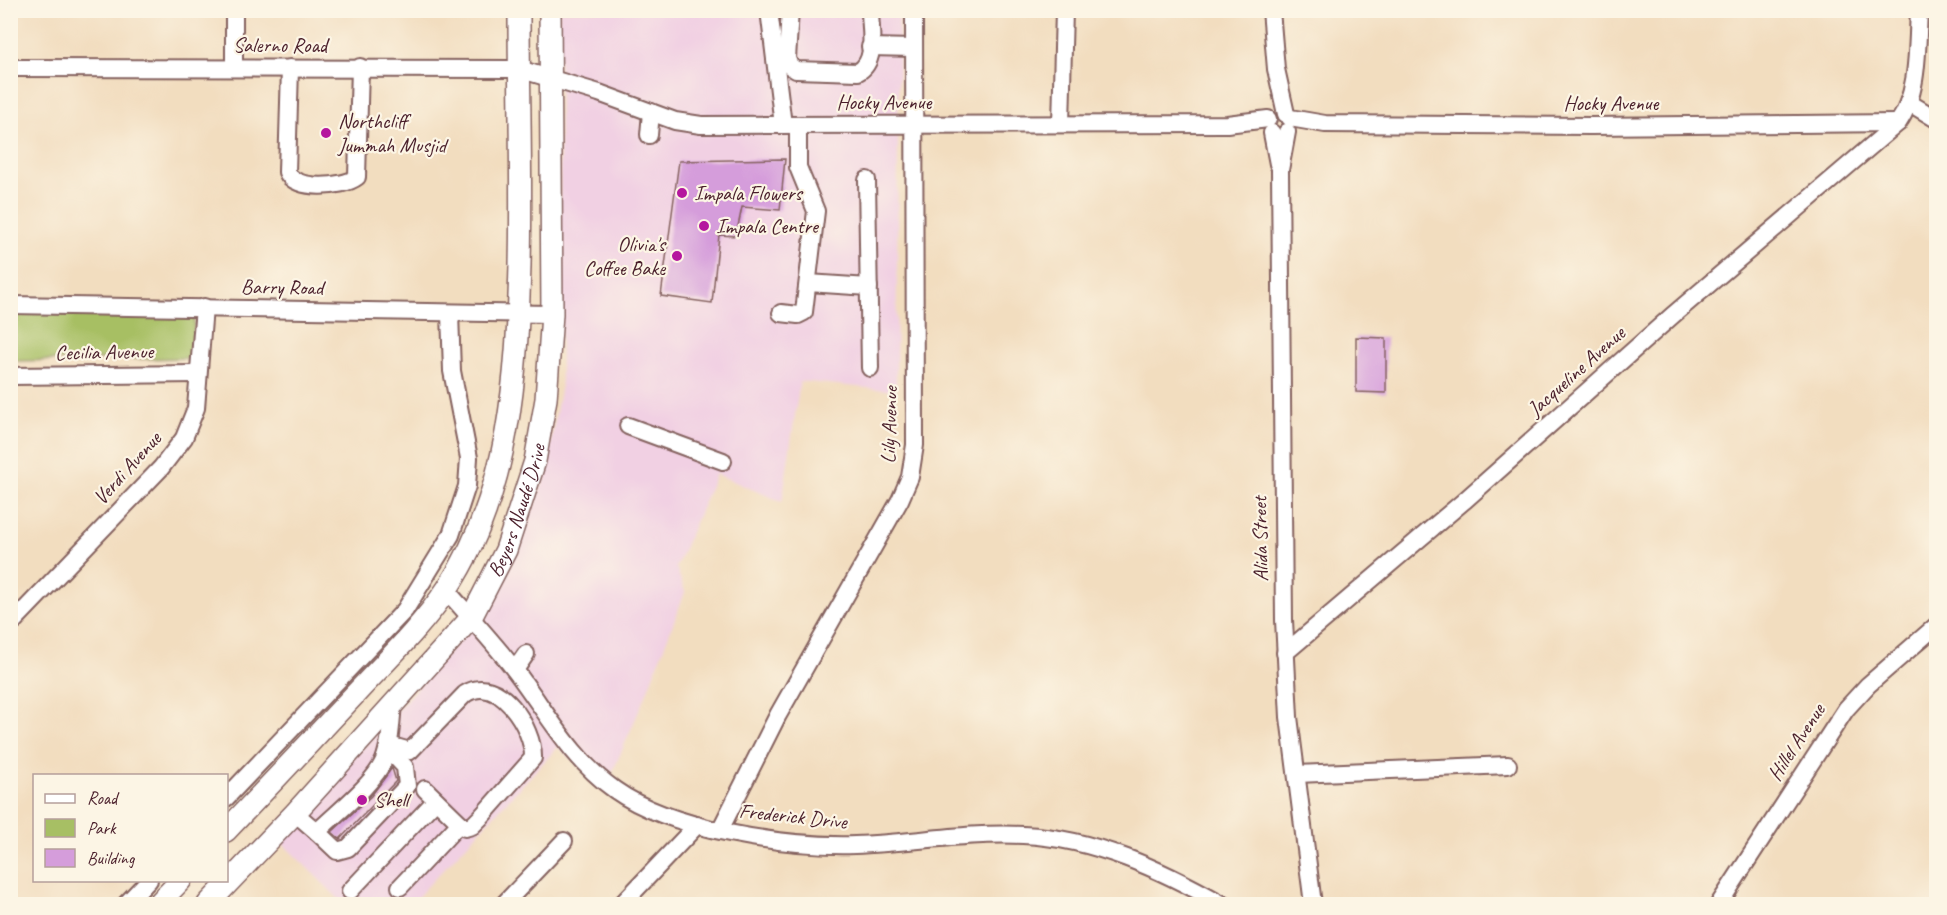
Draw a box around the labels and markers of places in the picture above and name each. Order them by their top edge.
place label: Northcliff Jummah Musjid [337,108,449,158]
marker: Northcliff Jummah Musjid [319,126,333,140]
place label: Impala Flowers [694,180,803,206]
marker: Impala Flowers [675,186,689,200]
place label: Impala Centre [716,213,820,239]
marker: Impala Centre [697,219,711,233]
place label: Olivia's Coffee Bake [584,231,667,281]
marker: Olivia's Coffee Bake [670,249,684,263]
place label: Shell [374,787,412,813]
marker: Shell [355,793,369,807]

